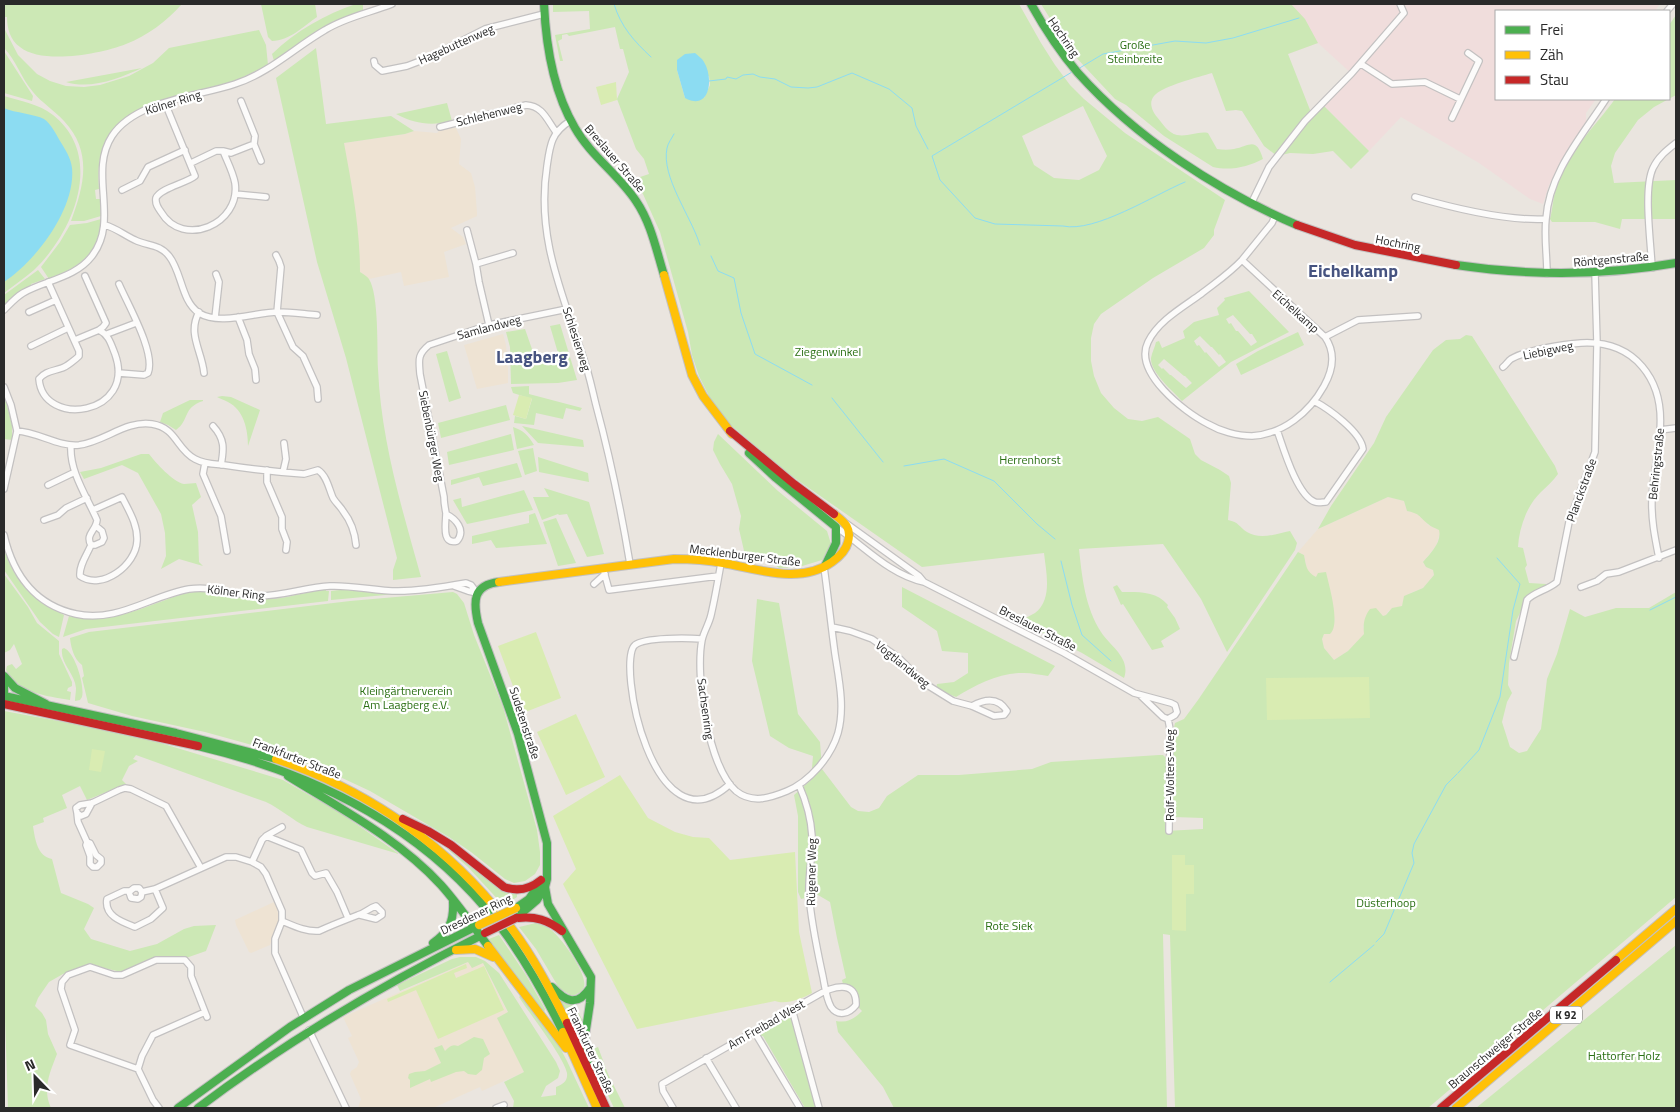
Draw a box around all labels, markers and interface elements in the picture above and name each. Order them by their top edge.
legend [1495,10,1670,100]
street label: Hochring [1043,13,1085,61]
text: Frei [1540,18,1563,41]
street label: Hagebuttenweg [415,19,497,69]
park label: Große Steinbreite [1107,35,1163,68]
text: Zäh [1540,43,1564,66]
text: Stau [1540,68,1569,91]
street label: Kölner Ring [143,84,203,120]
street label: Schlehenweg [454,97,524,131]
street label: Breslauer Straße [580,120,650,196]
street label: Hochring [1374,229,1422,257]
street label: Röntgenstraße [1572,246,1650,272]
district label: Eichelkamp [1308,257,1398,284]
street label: Eichelkamp [1268,285,1324,337]
street label: Schlesierweg [558,304,596,374]
street label: Samlandweg [455,309,523,345]
street label: Liebigweg [1521,335,1575,365]
park label: Ziegenwinkel [795,342,861,361]
district label: Laagberg [496,343,568,370]
street label: Siebenbürger Weg [414,389,450,483]
street label: Behringstraße [1643,427,1669,501]
park label: Herrenhorst [999,450,1062,469]
street label: Planckstraße [1561,456,1601,524]
street label: Mecklenburger Straße [688,539,802,571]
street label: Kölner Ring [206,579,266,605]
street label: Breslauer Straße [996,600,1080,656]
street label: Vogtlandweg [871,636,935,692]
street label: Sachsenring [692,677,720,741]
park label: Kleingärtnerverein Am Laagberg e.V. [360,681,452,714]
street label: Sudetenstraße [504,684,546,762]
street label: Rolf-Wolters-Weg [1160,729,1179,821]
street label: Frankfurter Straße [250,732,344,784]
street label: Rügener Weg [801,838,821,906]
street label: Dresdener Ring [437,888,515,940]
park label: Düsterhoop [1356,893,1416,912]
park label: Rote Siek [985,916,1033,935]
street label: Am Freibad West [724,994,809,1054]
street label: Braunschweiger Straße [1444,1003,1546,1093]
street label: Frankfurter Straße [563,1004,619,1096]
road number: K 92 [1550,1006,1582,1024]
park label: Hattorfer Holz [1588,1046,1660,1065]
north arrow [10,1052,60,1102]
text: N [21,1053,38,1076]

